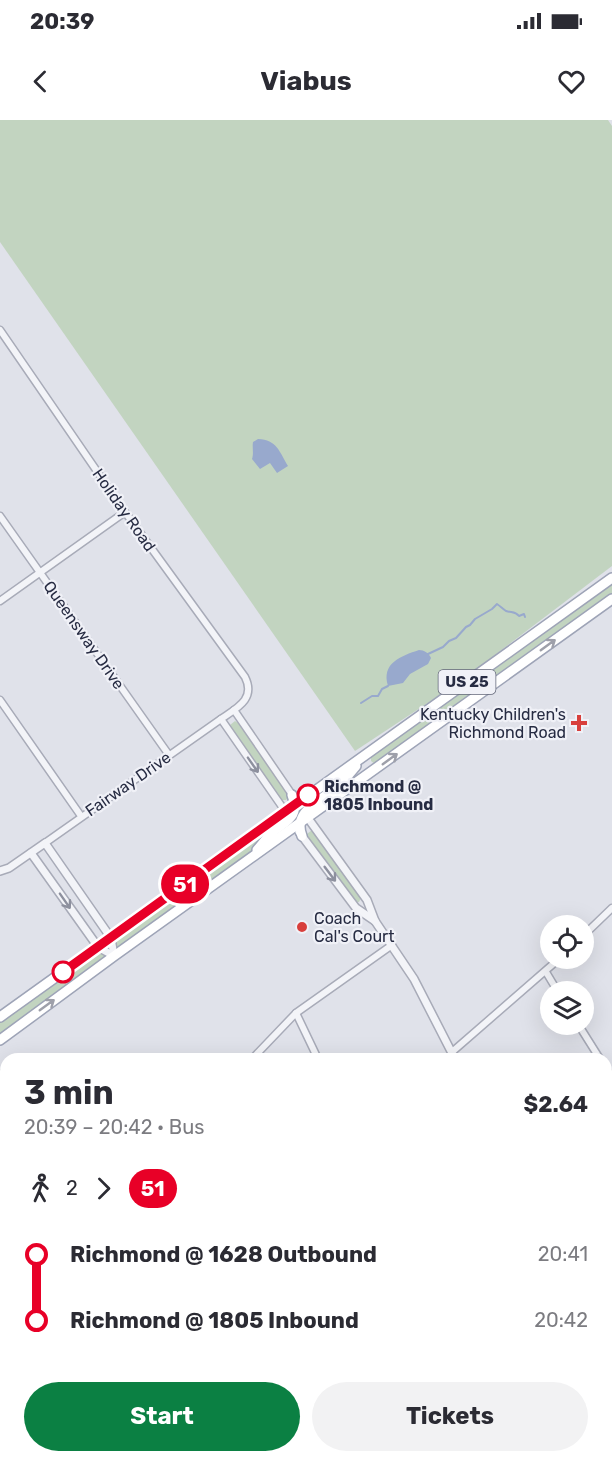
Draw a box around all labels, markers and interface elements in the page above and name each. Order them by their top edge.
text: 20:39 [30,8,94,35]
icon: back [24,65,57,98]
text: Viabus [260,65,352,97]
icon: heart [555,65,588,98]
street label: Holiday Road [88,465,160,555]
street label: Queensway Drive [39,577,129,693]
one-way arrow [540,639,556,651]
road number: US 25 [438,670,496,694]
place label: Kentucky Children's Richmond Road [420,705,566,742]
marker: Kentucky Children's Richmond Road [570,714,588,732]
street label: Fairway Drive [82,748,174,820]
one-way arrow [381,753,397,765]
one-way arrow [247,757,259,773]
place label: Richmond @ 1805 Inbound [324,777,433,814]
marker: Richmond @ 1805 Inbound [297,784,319,806]
line badge: 51 [158,864,212,903]
one-way arrow [324,866,337,882]
text: 51 [173,872,197,897]
one-way arrow [59,892,71,908]
place label: Coach Cal's Court [314,909,394,946]
map controls [540,915,594,1035]
button: locate [540,915,594,969]
marker: Coach Cal's Court [295,920,309,934]
unlabelled marker [52,961,74,983]
button: layers [540,981,594,1035]
one-way arrow [39,999,55,1012]
text: 3 min [24,1073,114,1112]
text: $2.64 [524,1091,588,1118]
text: 20:39 – 20:42 · Bus [24,1115,204,1139]
icon: walk [24,1172,57,1205]
icon: forward [87,1172,120,1205]
text: 2 [66,1176,78,1200]
text: 51 [141,1176,165,1201]
text: Richmond @ 1628 Outbound [70,1241,377,1268]
text: 20:41 [538,1242,588,1266]
text: Richmond @ 1805 Inbound [70,1307,359,1334]
text: 20:42 [534,1308,588,1332]
button: Start [24,1382,300,1451]
button: Tickets [312,1382,588,1451]

